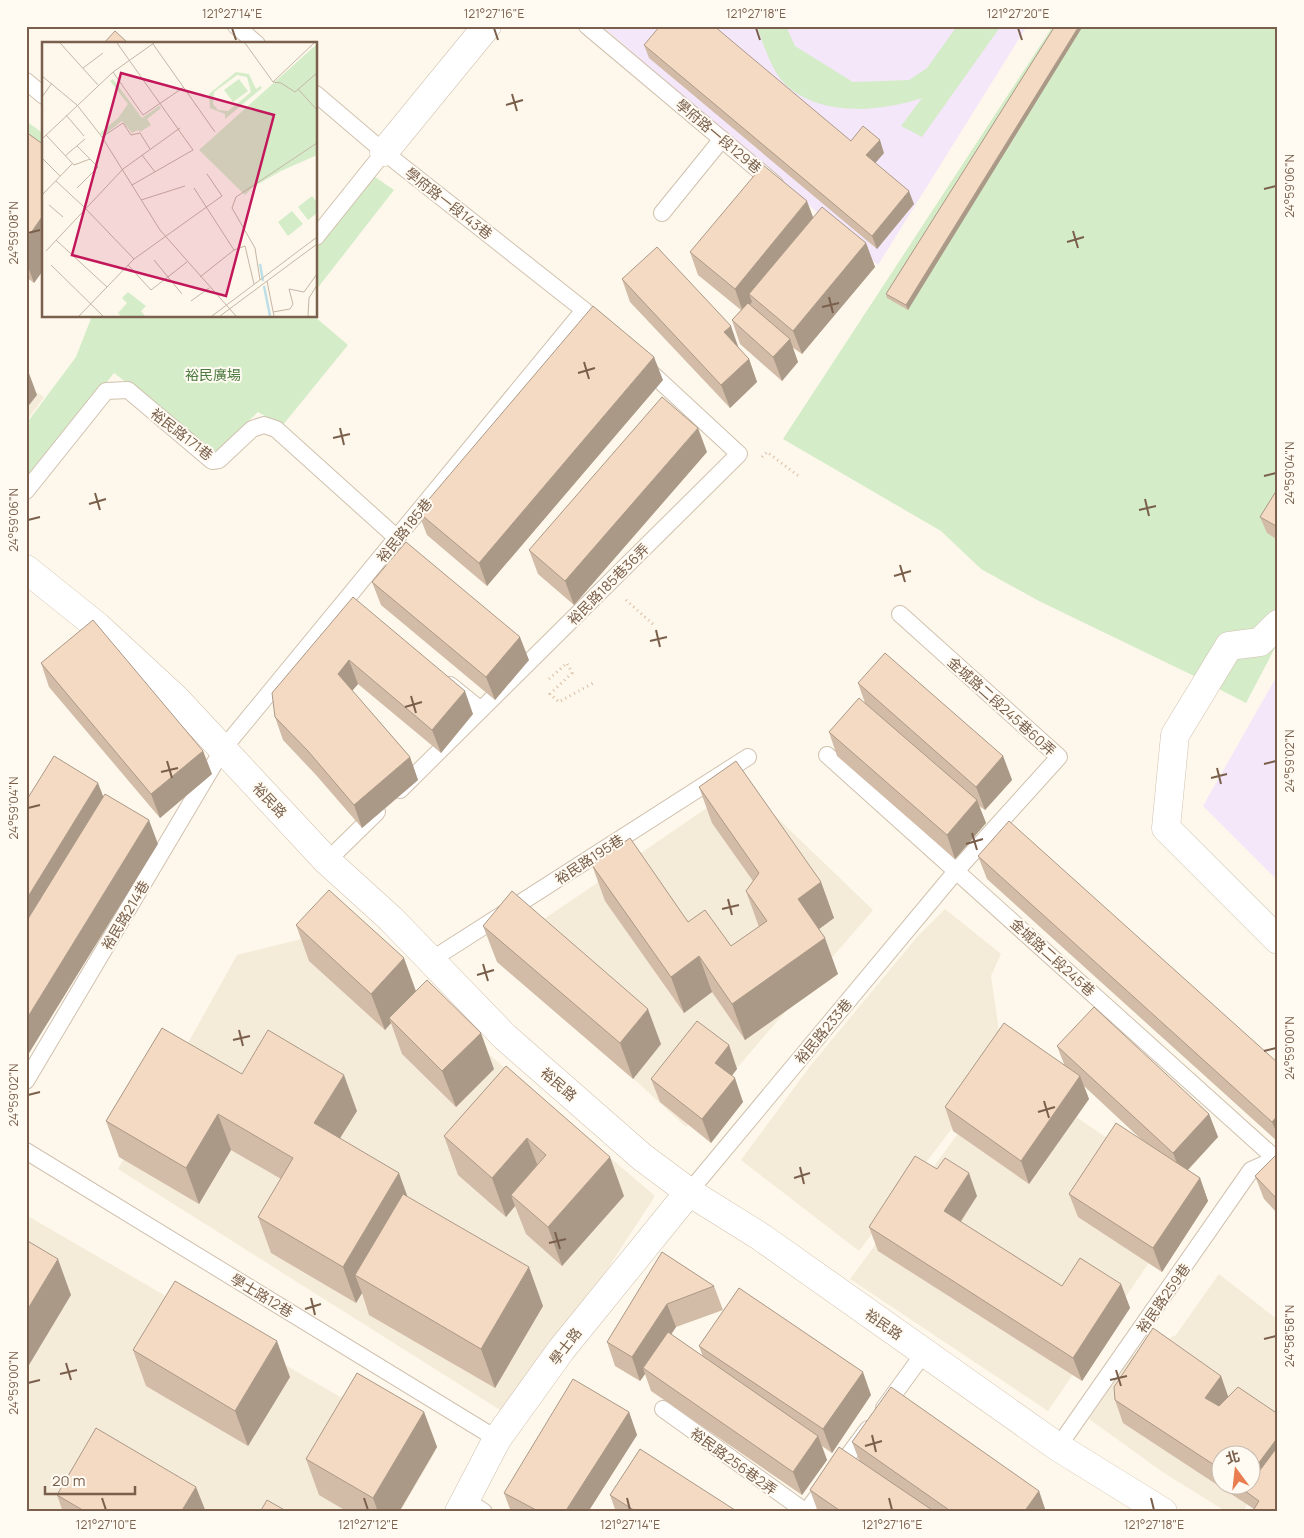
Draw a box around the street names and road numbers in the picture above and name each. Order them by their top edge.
street label: 學府路一段129巷 [672,95,766,177]
street label: 學府路一段143巷 [402,163,496,243]
street label: 裕民路171巷 [147,404,217,464]
street label: 裕民路185巷 [372,494,436,566]
street label: 裕民路185巷36弄 [563,539,653,629]
street label: 金城路二段245巷60弄 [944,652,1060,760]
street label: 裕民路 [249,778,291,822]
street label: 裕民路195巷 [551,830,627,888]
street label: 裕民路214巷 [97,877,153,953]
street label: 金城路二段245巷 [1006,914,1100,1000]
street label: 裕民路233巷 [790,994,856,1068]
street label: 裕民路 [537,1063,581,1105]
street label: 裕民路259巷 [1132,1259,1194,1337]
street label: 學士路12巷 [227,1269,297,1321]
street label: 裕民路 [861,1304,907,1344]
street label: 學士路 [545,1324,585,1368]
street label: 裕民路256巷2弄 [687,1423,781,1499]

